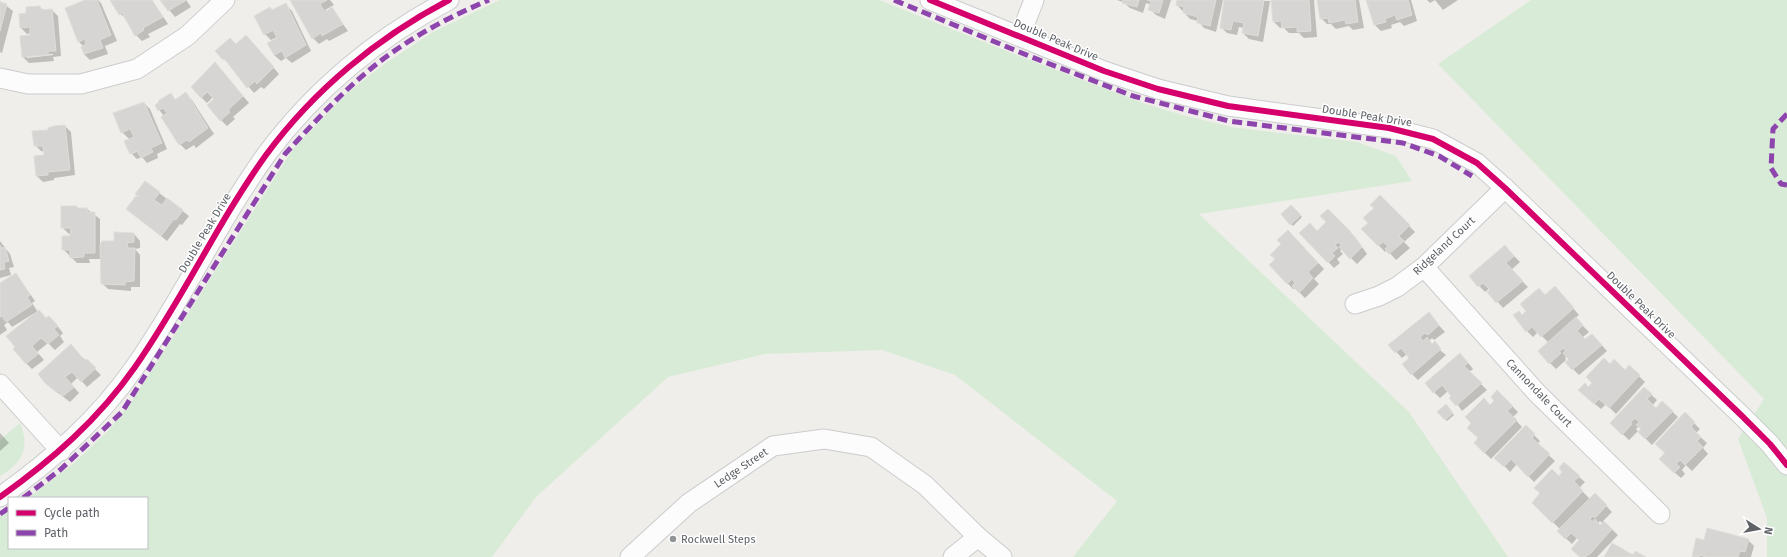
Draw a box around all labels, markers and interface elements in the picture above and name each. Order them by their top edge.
street label: Double Peak Drive [1012,16,1100,64]
street label: Double Peak Drive [1321,102,1413,130]
street label: Double Peak Drive [176,191,234,275]
street label: Ridgeland Court [1410,214,1478,278]
street label: Double Peak Drive [1604,269,1678,341]
street label: Cannondale Court [1503,356,1575,430]
street label: Ledge Street [712,445,770,491]
legend [8,497,148,549]
text: Cycle path [44,506,100,520]
north arrow [1739,509,1779,549]
text: Path [44,526,68,540]
text: N [1761,526,1775,536]
place label: Rockwell Steps [681,533,756,546]
marker: Rockwell Steps [668,534,678,544]

